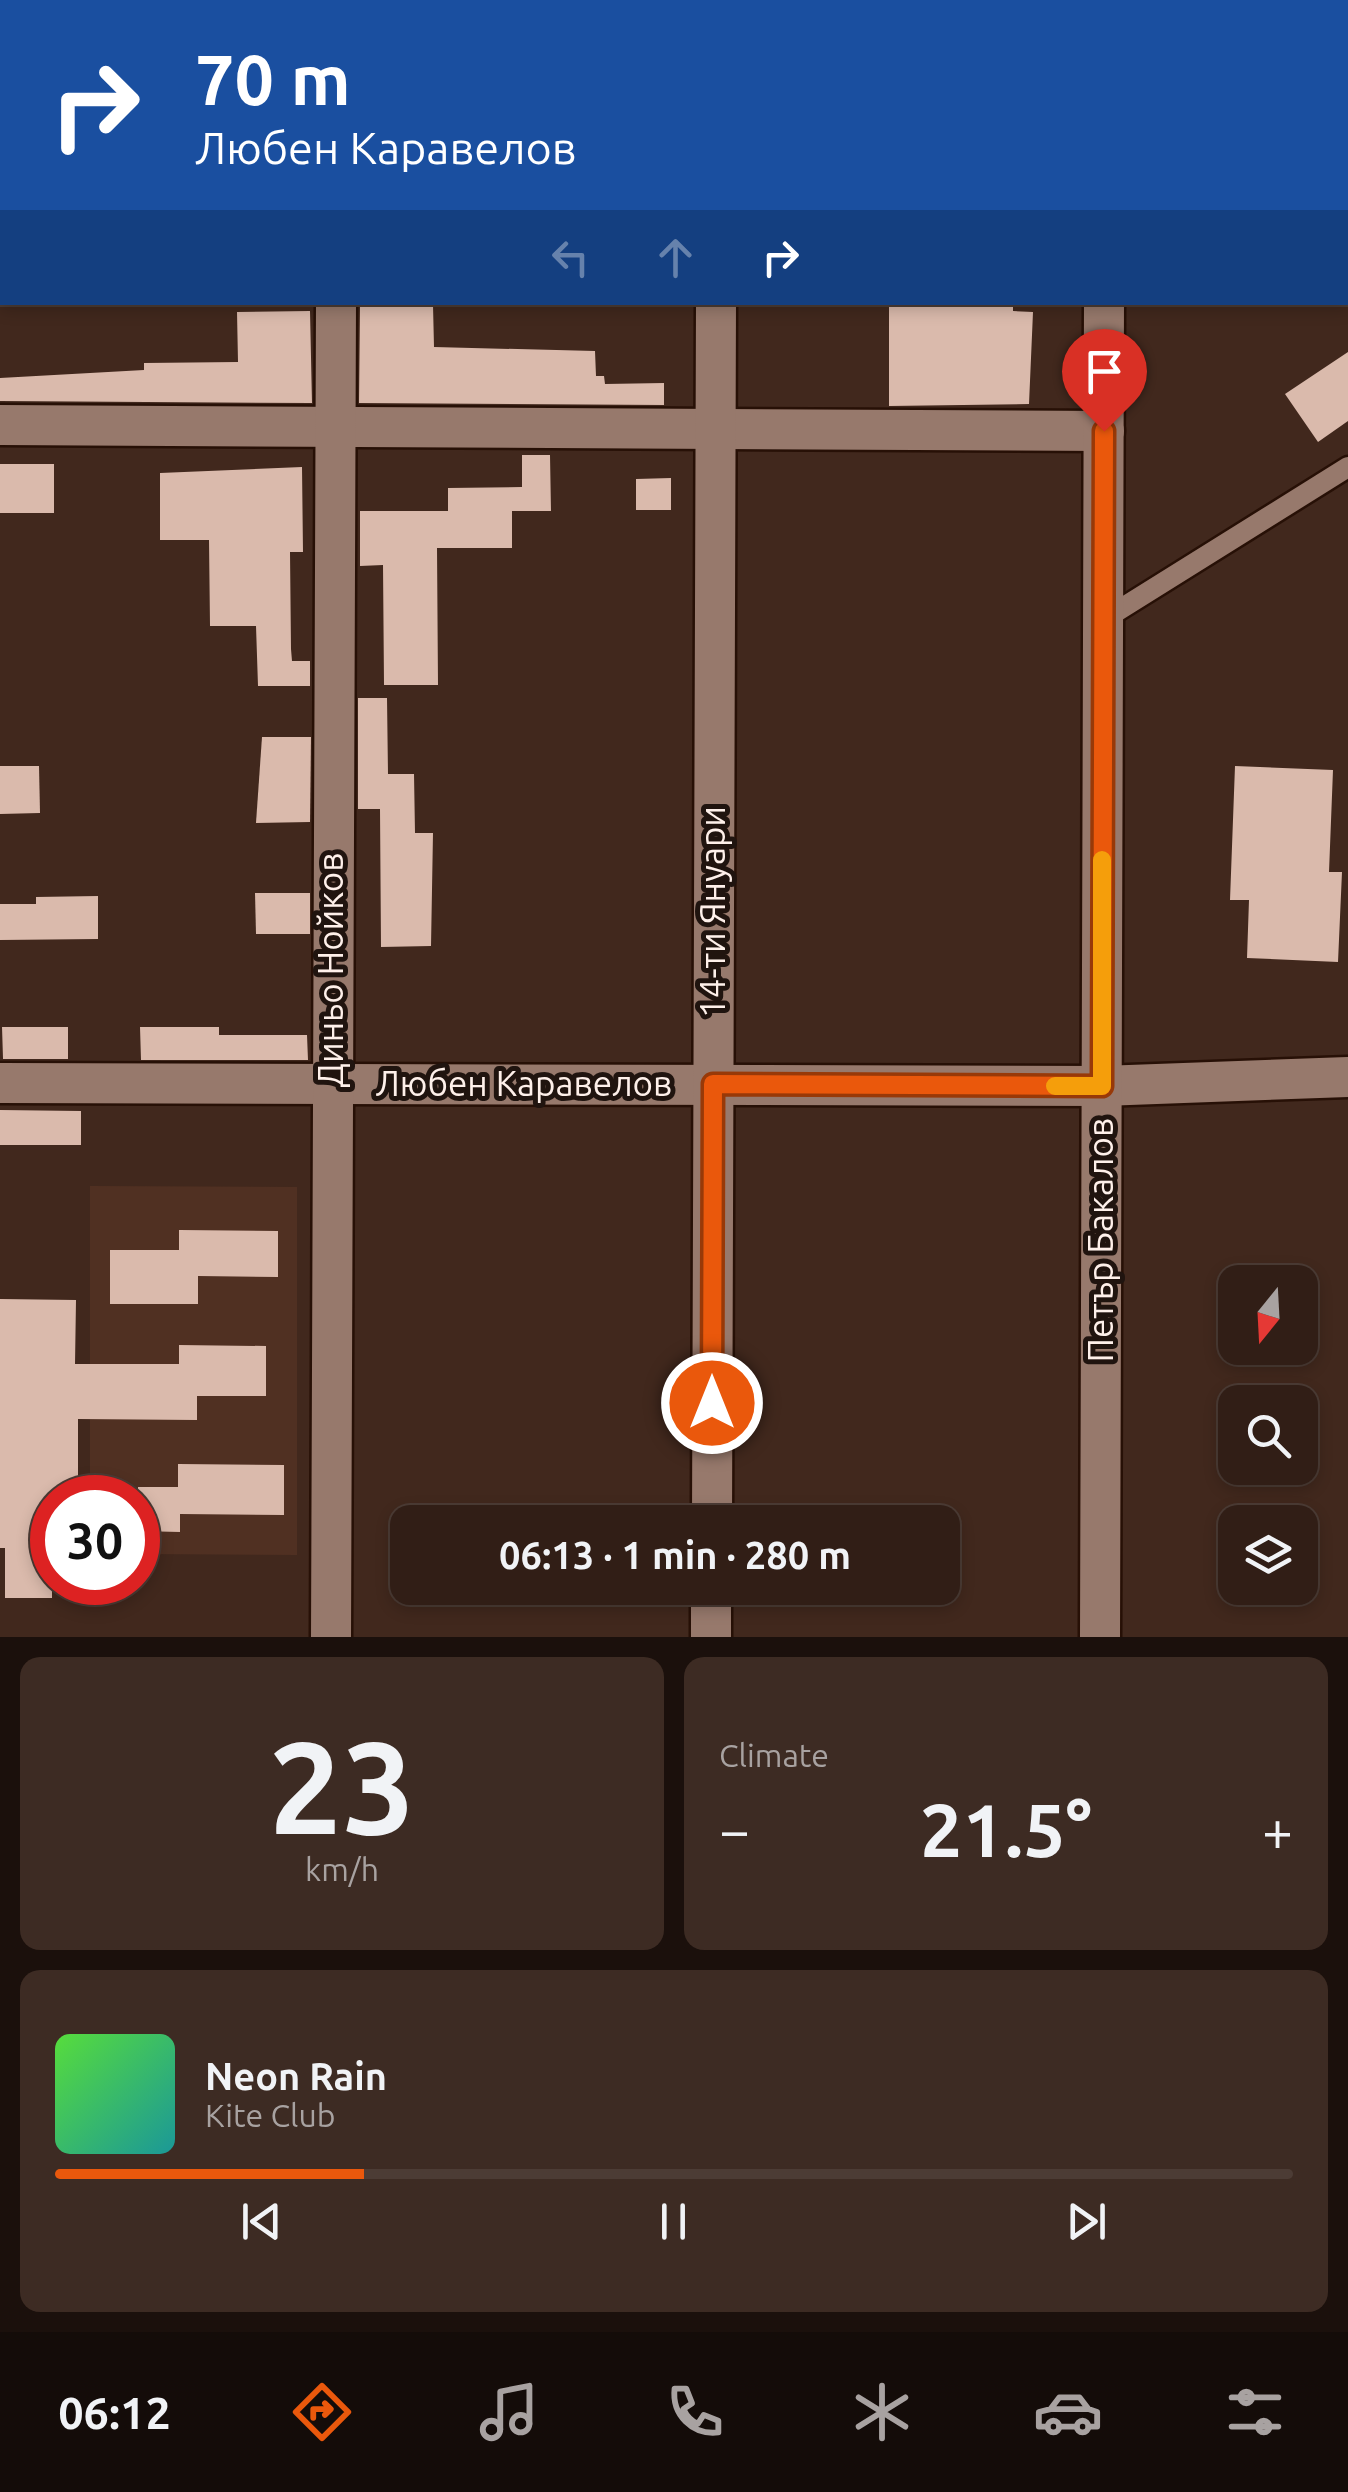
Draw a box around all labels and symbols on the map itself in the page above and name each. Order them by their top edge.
pin [1062,329,1147,432]
street label: 14-ти Януари [692,806,732,1018]
street label: Диньо Нойков [310,853,350,1087]
street label: Любен Каравелов [376,1063,672,1103]
street label: Петър Бакалов [1080,1118,1120,1362]
north arrow [1218,1265,1318,1365]
position arrow [660,1351,764,1455]
speed limit sign: 30 [30,1475,160,1605]

